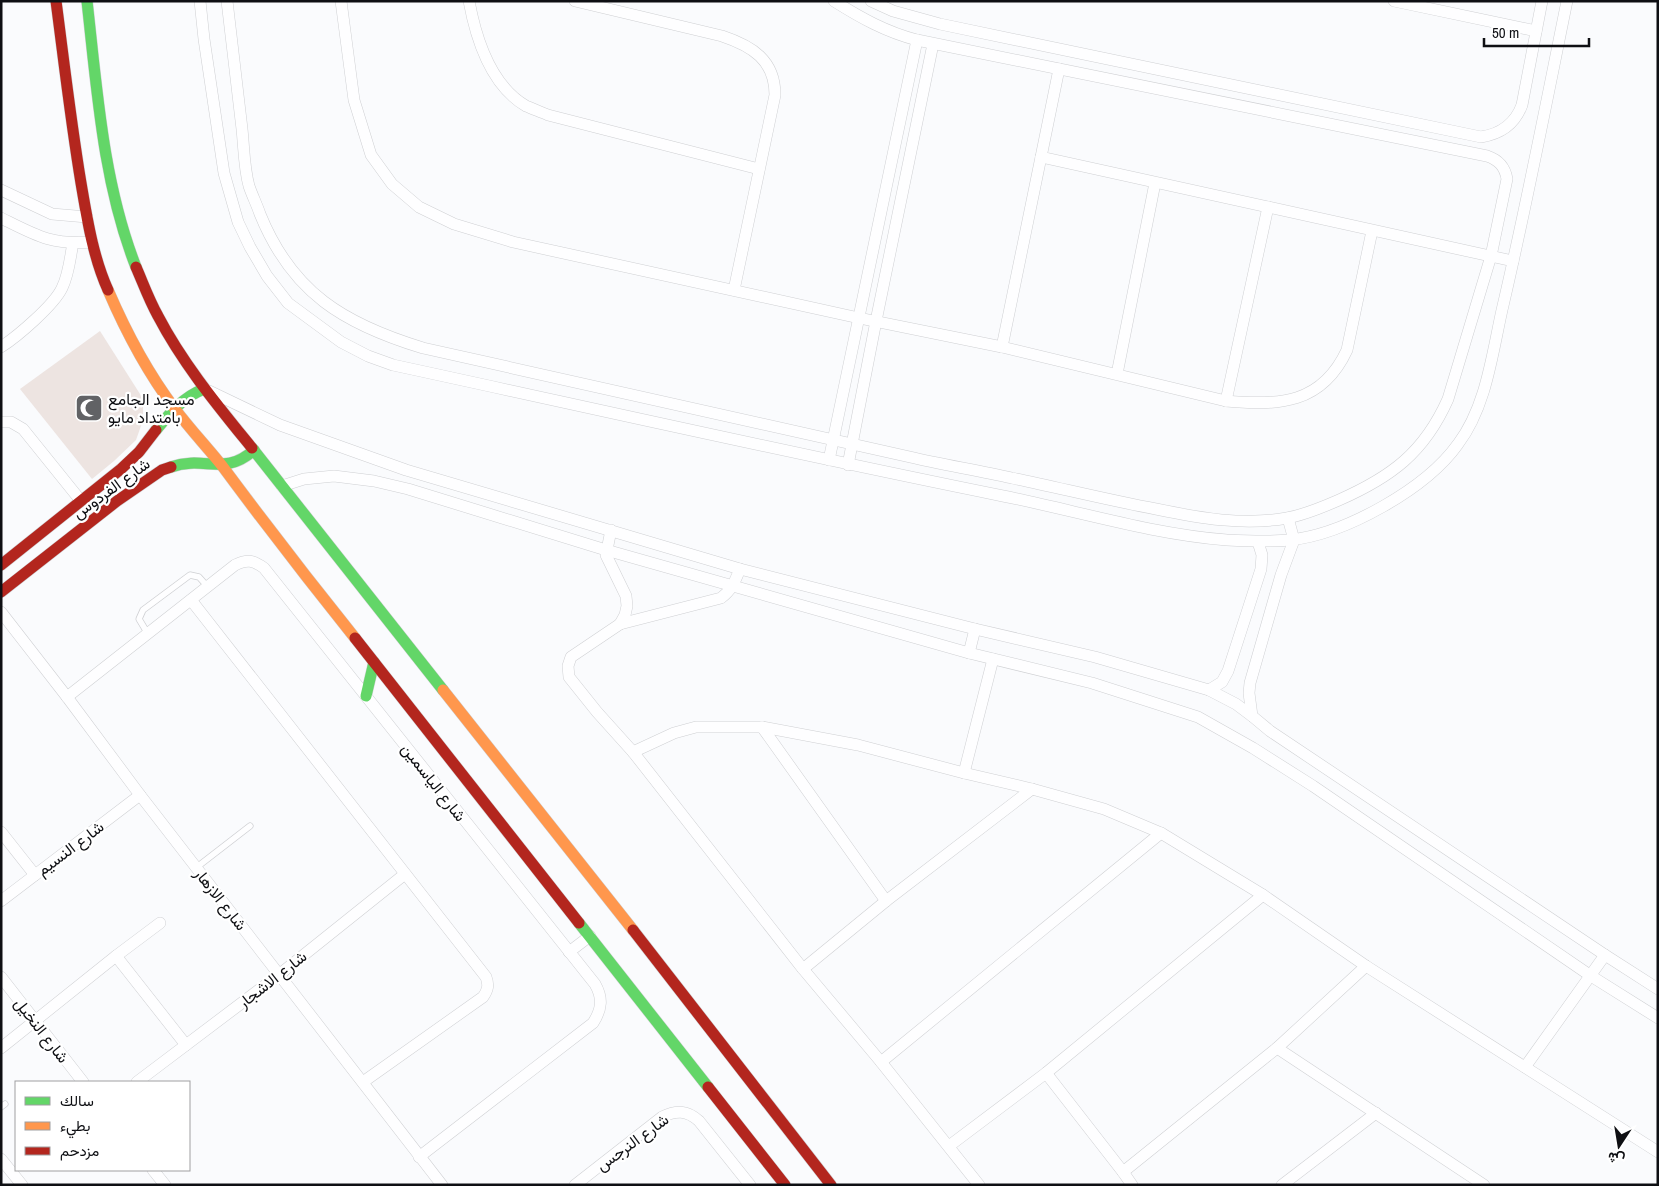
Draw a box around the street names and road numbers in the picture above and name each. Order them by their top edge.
street label: شارع الفردوس [68,452,155,524]
street label: شارع الياسمين [396,738,472,826]
street label: شارع النسيم [32,815,109,881]
street label: شارع الازهار [188,862,252,935]
street label: شارع الاشجار [232,945,312,1014]
street label: شارع النخيل [9,993,75,1068]
street label: شارع النرجس [591,1108,673,1177]

